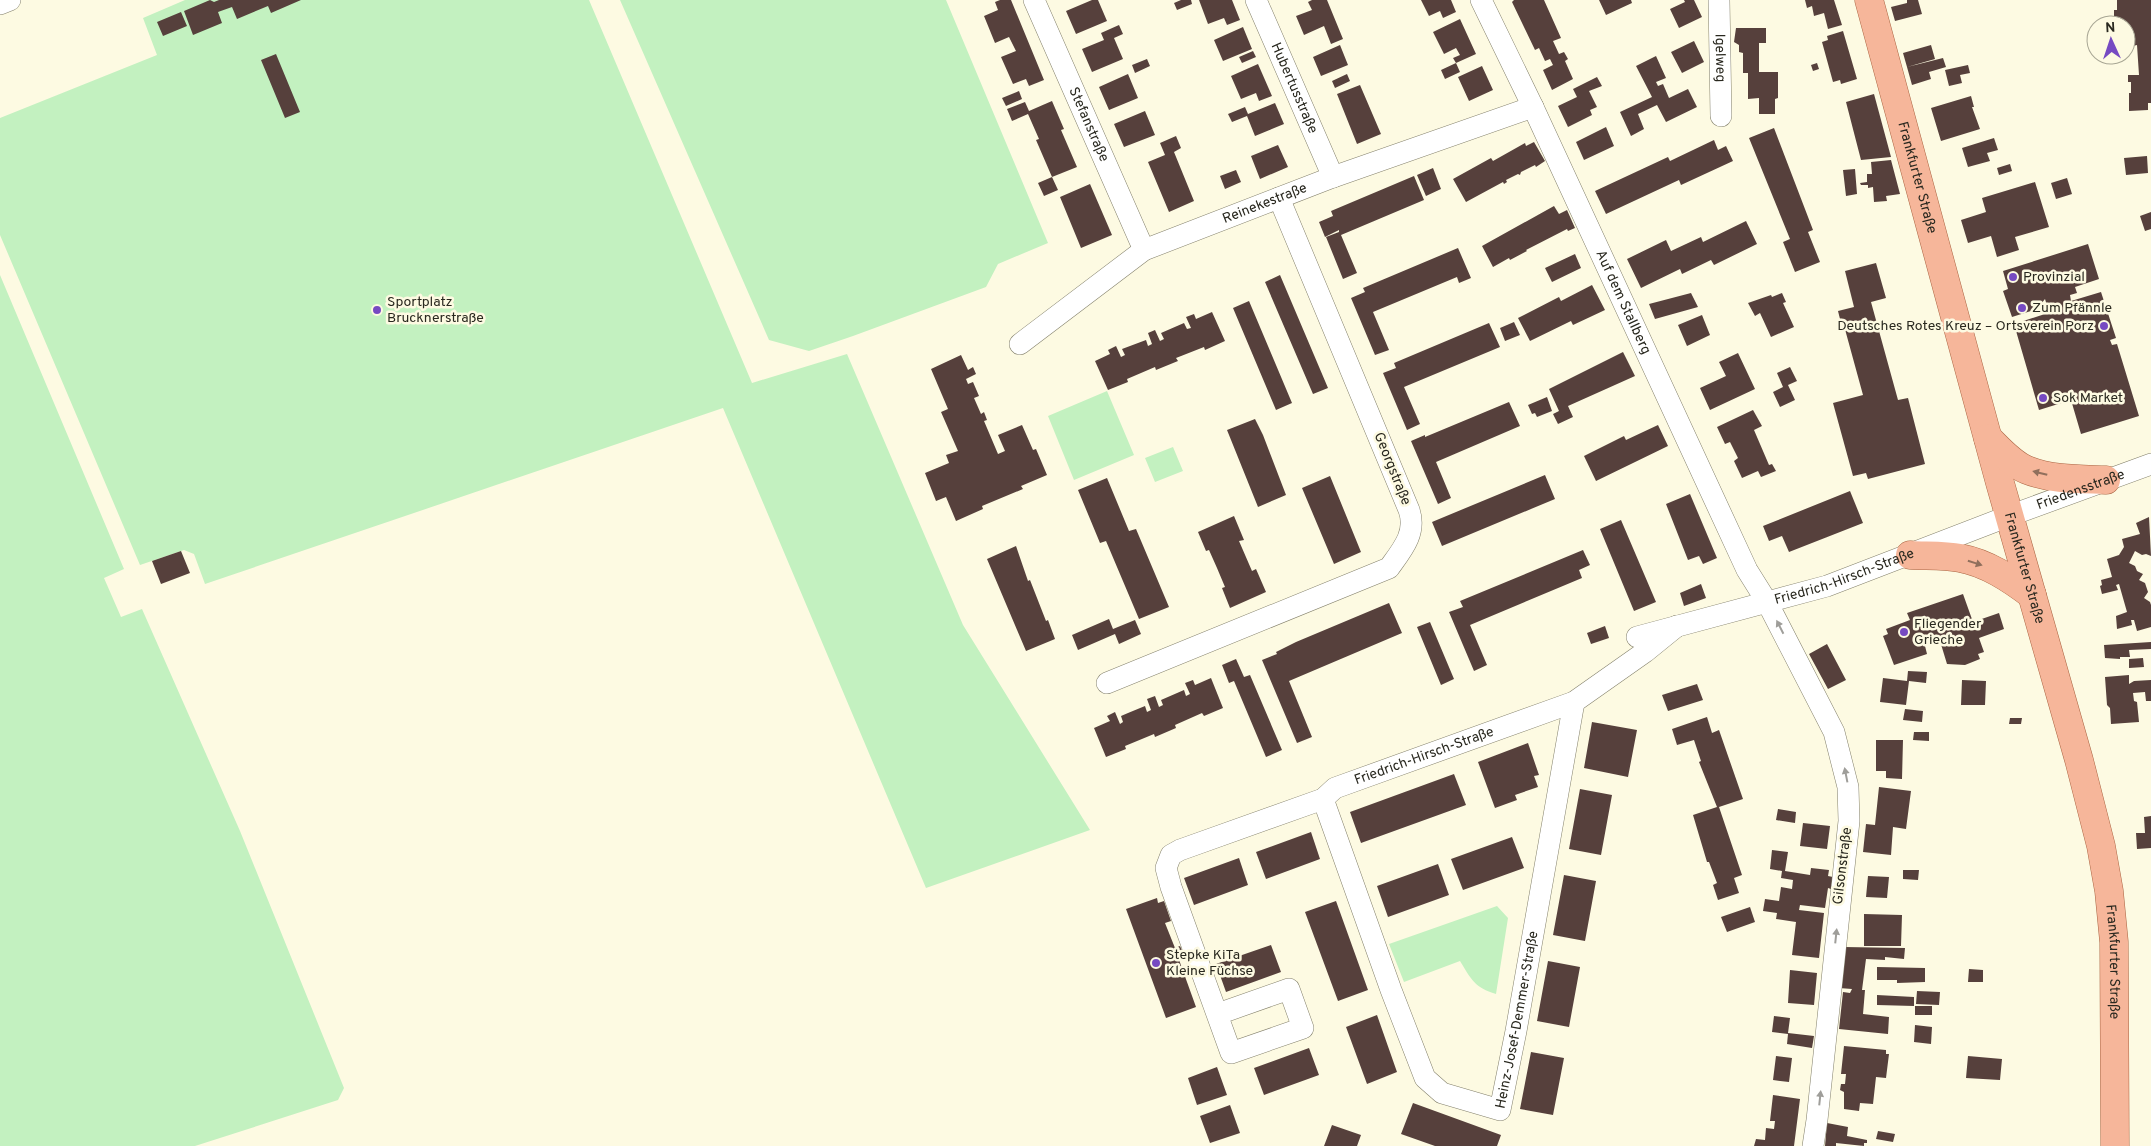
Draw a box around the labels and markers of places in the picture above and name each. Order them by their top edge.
place label: Provinzial [2023,269,2085,286]
marker: Provinzial [2007,271,2019,283]
place label: Sportplatz Brucknerstraße [387,294,484,327]
place label: Zum Pfännle [2032,300,2112,317]
marker: Zum Pfännle [2016,302,2028,314]
marker: Sportplatz Brucknerstraße [371,304,383,316]
place label: Deutsches Rotes Kreuz – Ortsverein Porz [1837,318,2094,335]
marker: Deutsches Rotes Kreuz – Ortsverein Porz [2098,320,2110,332]
place label: Sok Market [2053,390,2123,407]
marker: Sok Market [2037,392,2049,404]
place label: Fliegender Grieche [1914,616,1982,649]
marker: Fliegender Grieche [1898,626,1910,638]
place label: Stepke KiTa Kleine Füchse [1166,947,1253,980]
marker: Stepke KiTa Kleine Füchse [1150,957,1162,969]

